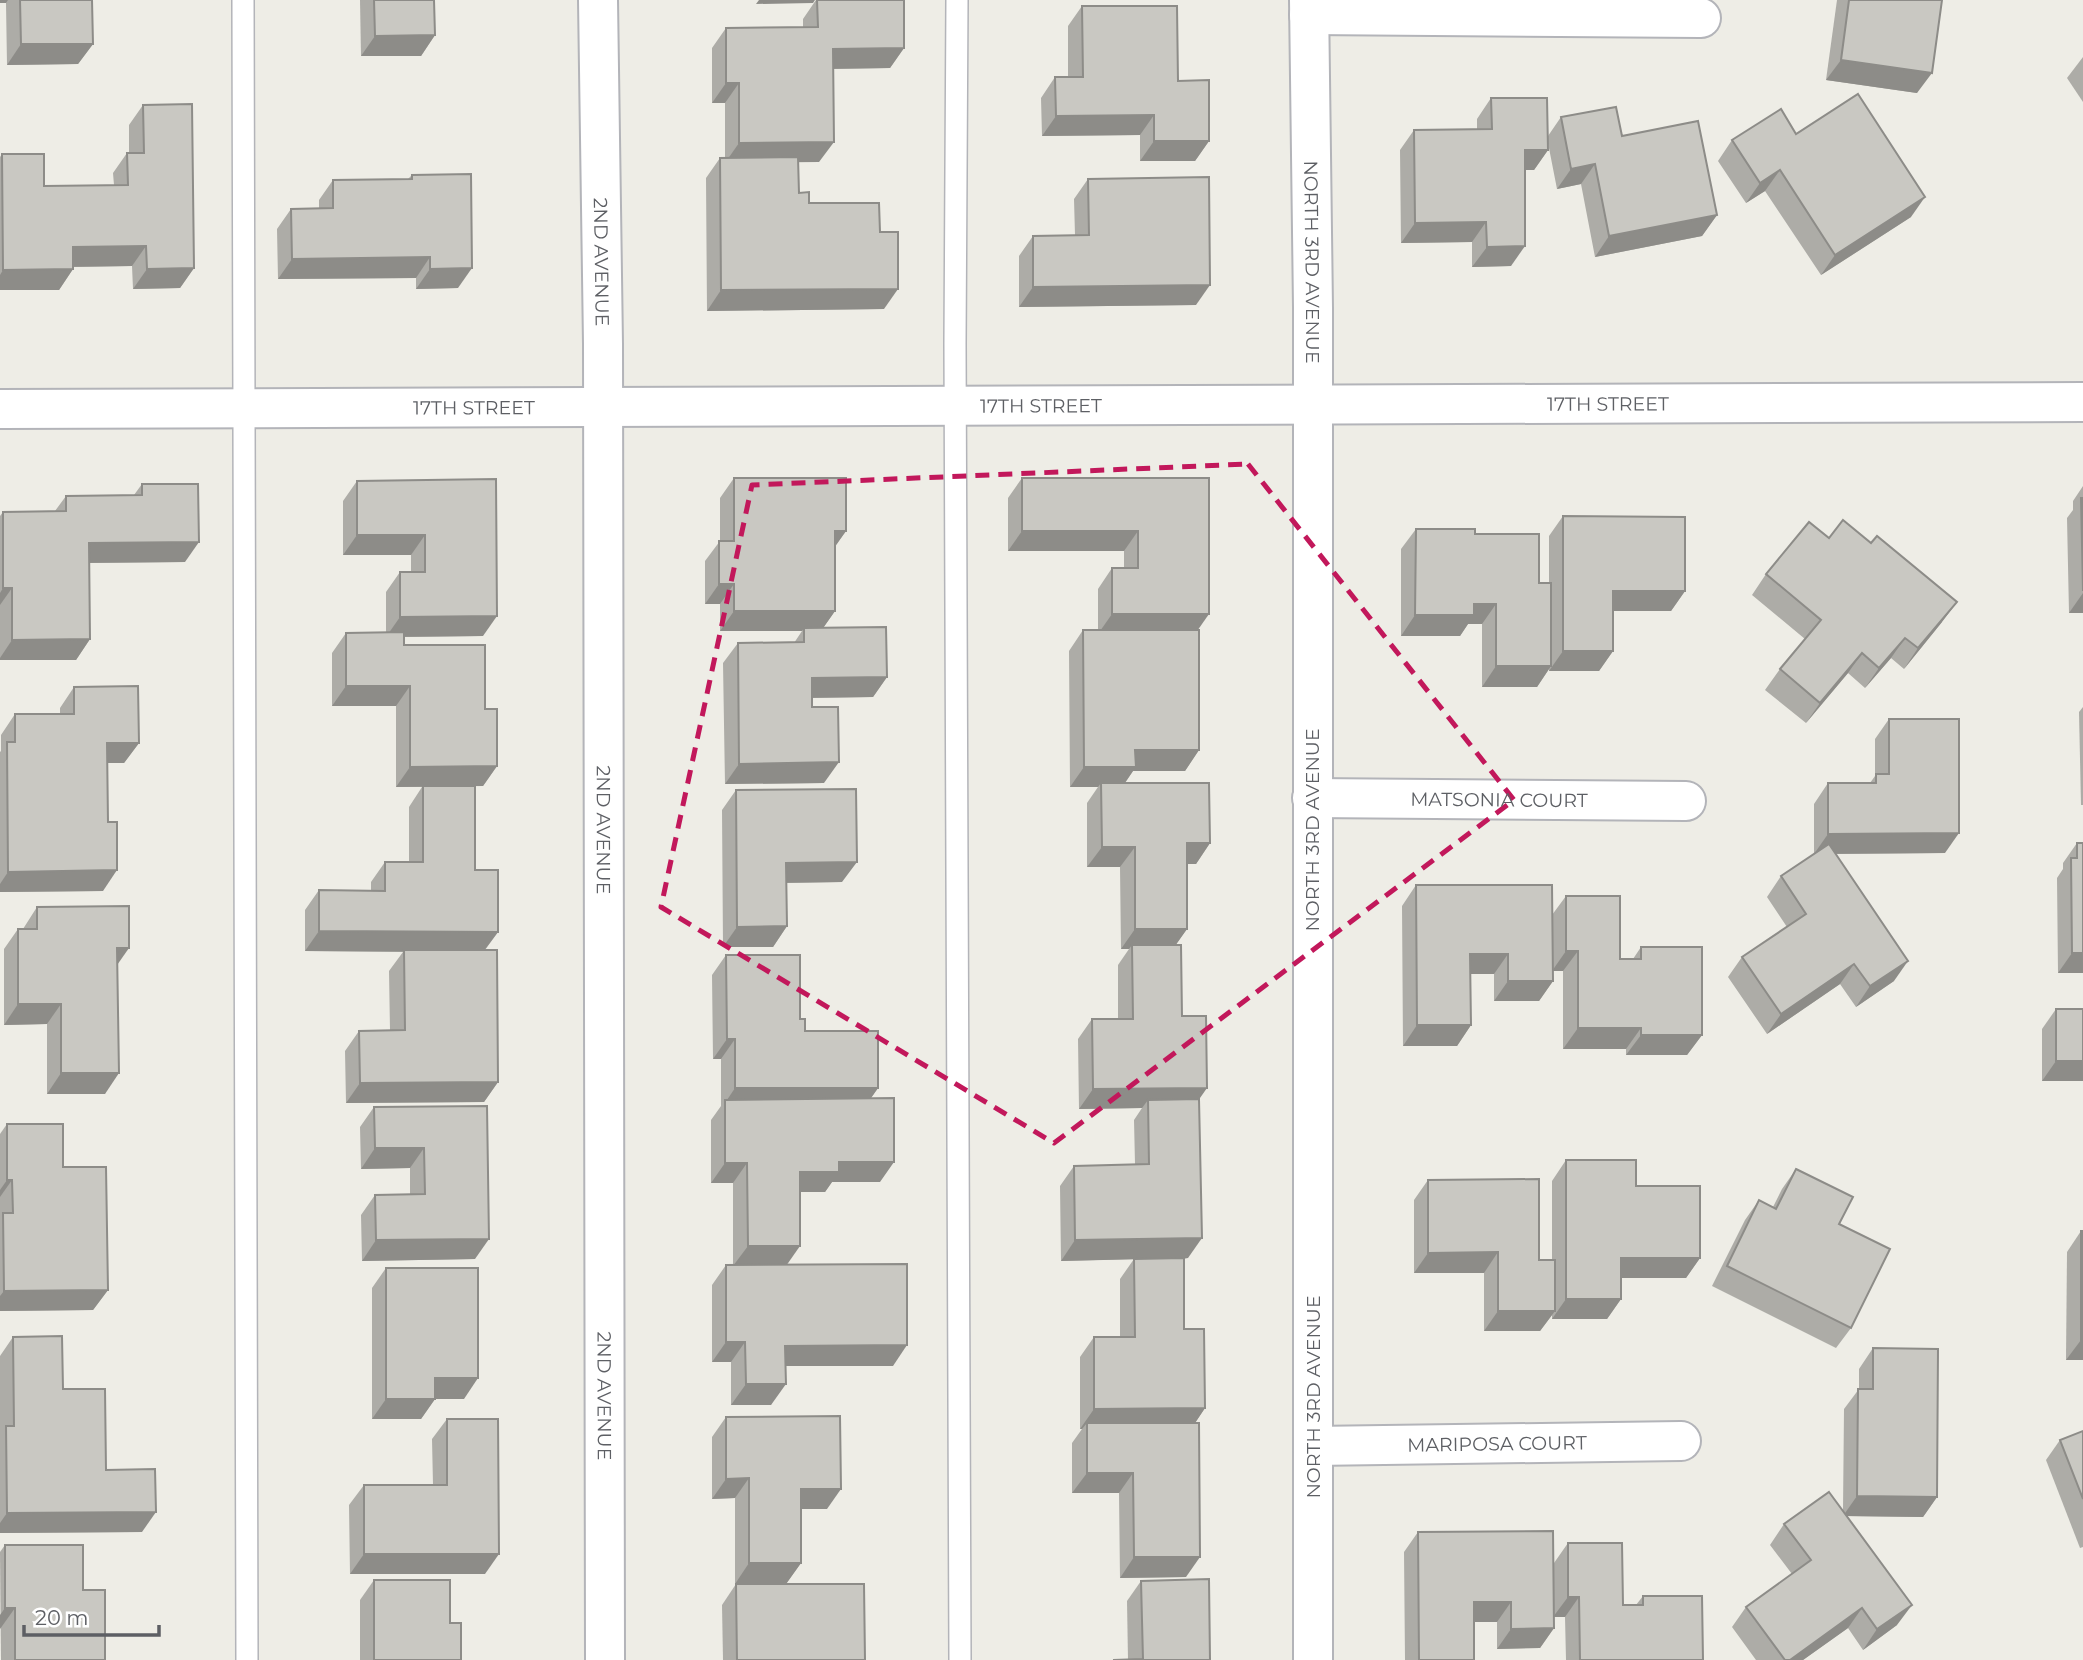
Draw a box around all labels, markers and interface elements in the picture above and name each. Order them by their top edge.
street label: NORTH 3RD AVENUE [1299,160,1324,364]
street label: 2ND AVENUE [589,197,614,327]
street label: 17TH STREET [1547,392,1669,416]
street label: 17TH STREET [980,394,1102,418]
street label: 17TH STREET [413,396,535,420]
street label: NORTH 3RD AVENUE [1301,728,1324,932]
street label: 2ND AVENUE [592,766,615,894]
street label: MATSONIA COURT [1410,788,1588,812]
street label: NORTH 3RD AVENUE [1302,1295,1325,1499]
street label: 2ND AVENUE [593,1332,616,1460]
street label: MARIPOSA COURT [1407,1431,1587,1457]
scale bar [24,1594,159,1638]
text: 20 m [35,1605,89,1630]

